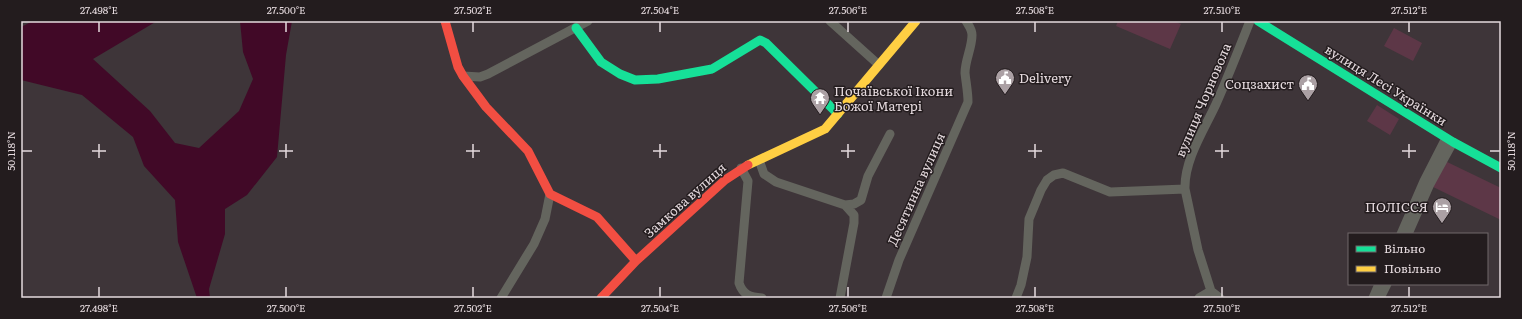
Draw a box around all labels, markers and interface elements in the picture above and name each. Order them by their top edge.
text: 27.498°E [80,2,118,17]
text: 27.500°E [267,2,305,17]
text: 27.502°E [454,2,492,17]
text: 27.504°E [641,2,679,17]
text: 27.506°E [829,2,867,17]
text: 27.508°E [1016,2,1054,17]
text: 27.510°E [1204,2,1240,17]
text: 27.512°E [1391,2,1427,17]
street label: вулиця Лесі Українки [1322,39,1451,130]
street label: вулиця Чорновола [1170,40,1235,160]
public building icon: Delivery [994,67,1016,95]
place label: Delivery [1019,68,1072,87]
public building icon: Соцзахист [1297,73,1319,101]
place label: Соцзахист [1225,74,1294,93]
place label: Почаївської Ікони Божої Матері [834,81,953,115]
temple icon: Почаївської Ікони Божої Матері [809,87,831,115]
street label: Десятинна вулиця [882,129,949,248]
text: 50.118°N [3,131,18,171]
text: 50.118°N [1503,131,1518,171]
street label: Замкова вулиця [640,158,730,242]
hotel icon: ПОЛІССЯ [1431,196,1453,224]
place label: ПОЛІССЯ [1365,197,1428,216]
legend [1348,233,1488,285]
text: Вільно [1384,239,1425,257]
text: Повільно [1384,259,1441,277]
text: 27.498°E [80,300,118,315]
text: 27.500°E [267,300,305,315]
text: 27.502°E [454,300,492,315]
text: 27.504°E [641,300,679,315]
text: 27.506°E [829,300,867,315]
text: 27.508°E [1016,300,1054,315]
text: 27.510°E [1204,300,1240,315]
text: 27.512°E [1391,300,1427,315]

